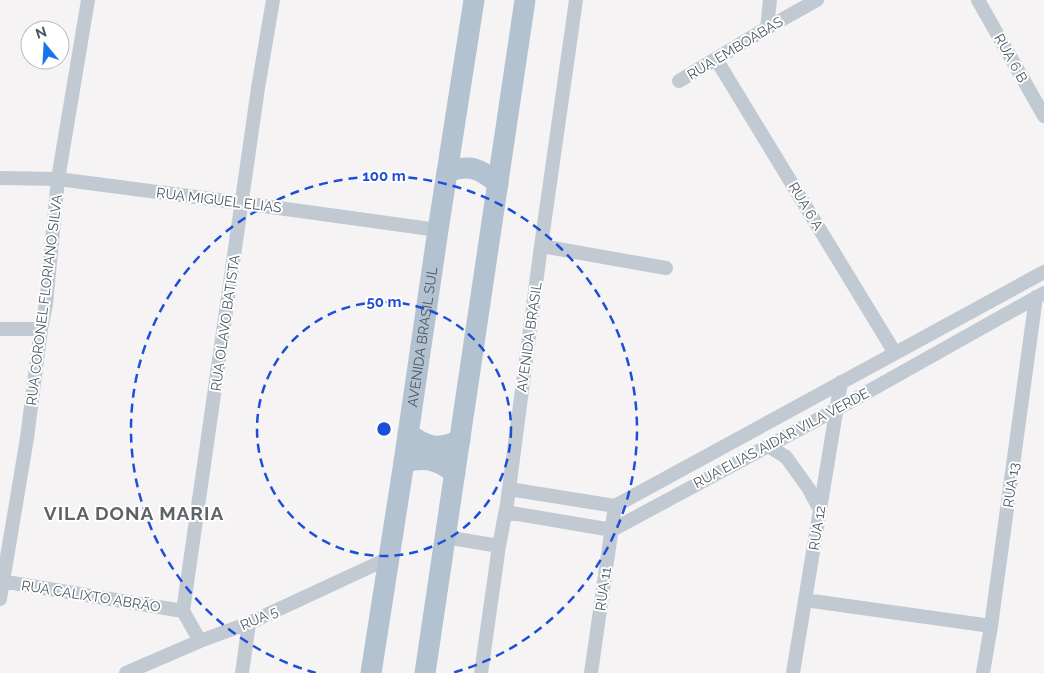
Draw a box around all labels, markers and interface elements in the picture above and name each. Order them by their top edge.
street label: RUA EMBOABAS [684,13,786,83]
north arrow [20,20,70,70]
text: N [33,23,49,42]
street label: RUA 6 B [991,31,1031,85]
text: 100 m [362,167,406,185]
street label: RUA 6 A [786,179,827,233]
street label: RUA MIGUEL ELIAS [155,184,283,216]
street label: RUA CORONEL FLORIANO SILVA [23,193,65,406]
street label: RUA OLAVO BATISTA [208,253,243,392]
street label: AVENIDA BRASIL SUL [404,266,441,408]
street label: AVENIDA BRASIL [513,281,545,393]
text: 50 m [366,293,402,311]
street label: RUA ELIAS AIDAR VILA VERDE [691,385,871,491]
centre of rings [375,420,393,438]
street label: RUA 13 [1000,461,1022,509]
district label: VILA DONA MARIA [44,502,224,524]
street label: RUA 12 [806,504,828,552]
street label: RUA 11 [592,566,614,612]
street label: RUA CALIXTO ABRÃO [20,576,162,615]
street label: RUA 5 [238,603,281,633]

